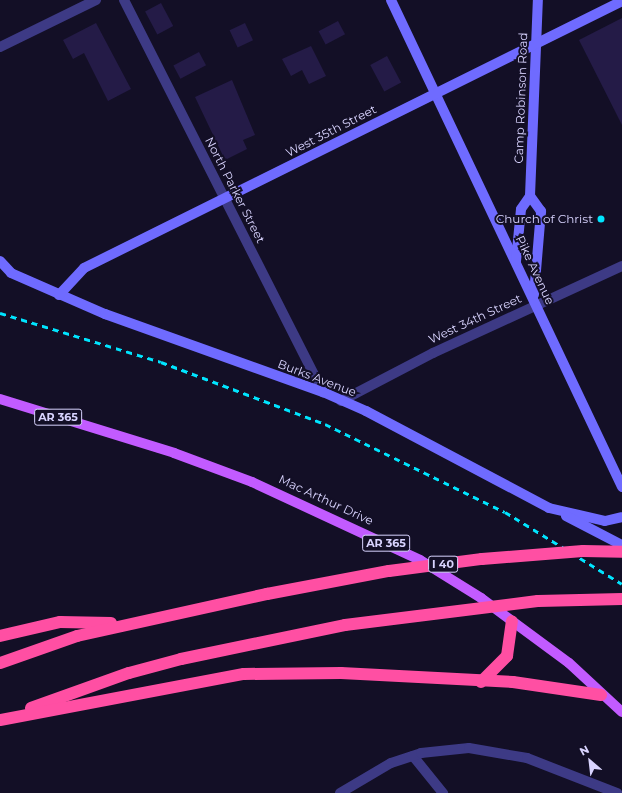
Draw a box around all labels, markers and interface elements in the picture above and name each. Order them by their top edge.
street label: Camp Robinson Road [512,32,530,164]
street label: West 35th Street [283,102,379,160]
street label: North Parker Street [202,135,268,245]
place label: Church of Christ [496,212,593,226]
marker: Church of Christ [596,214,606,224]
street label: Pike Avenue [513,233,557,307]
street label: West 34th Street [426,291,524,347]
street label: Burks Avenue [276,356,358,400]
road number: AR 365 [34,408,82,426]
street label: Mac Arthur Drive [277,472,375,528]
road number: AR 365 [362,534,410,552]
road number: I 40 [428,555,458,573]
north arrow [570,741,610,781]
text: N [577,742,592,759]

